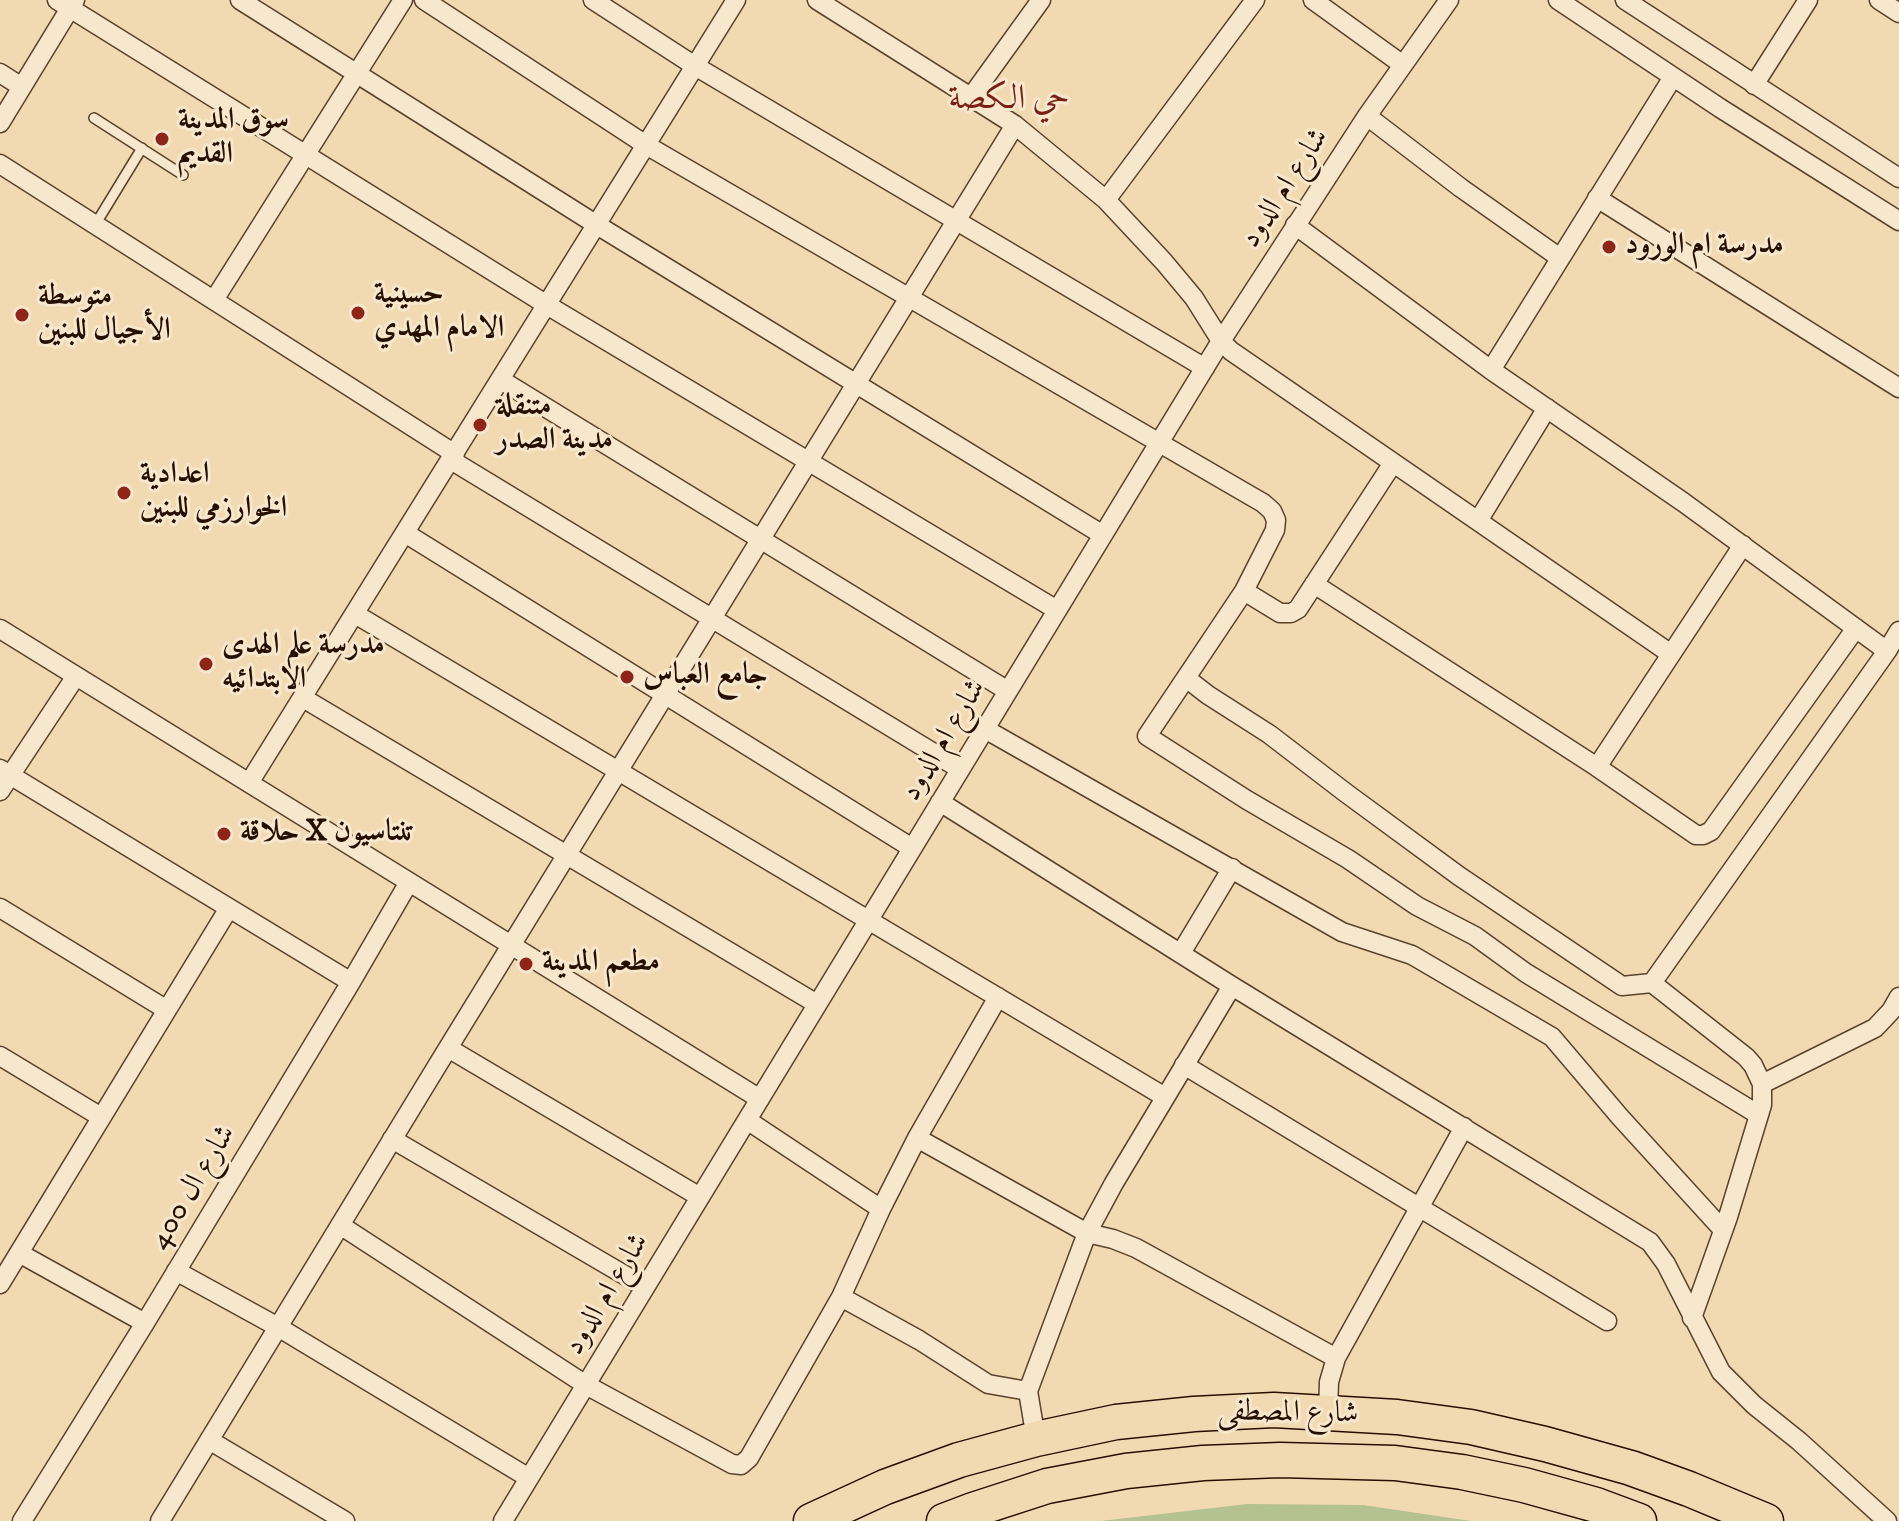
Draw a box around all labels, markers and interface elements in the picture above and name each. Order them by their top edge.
district label: حي الكصة [948,81,1070,121]
place label: سوق المدينة القديم [178,104,289,174]
street label: شارع ام الدود [1234,122,1338,256]
marker: سوق المدينة القديم [153,130,171,148]
place label: مدرسة ام الورود [1625,229,1784,265]
marker: مدرسة ام الورود [1600,238,1618,256]
place label: حسينية الامام المهدي [374,278,504,348]
place label: متوسطة الأجيال للبنين [38,280,171,350]
marker: حسينية الامام المهدي [349,304,367,322]
marker: متوسطة الأجيال للبنين [13,306,31,324]
place label: متنقلة مدينة الصدر [496,390,613,460]
marker: متنقلة مدينة الصدر [471,416,489,434]
place label: اعدادية الخوارزمي للبنين [140,458,287,528]
marker: اعدادية الخوارزمي للبنين [115,484,133,502]
place label: مدرسة علم الهدى الابتدائيه [222,629,385,700]
marker: مدرسة علم الهدى الابتدائيه [197,655,215,673]
place label: جامع العباس [643,659,768,695]
marker: جامع العباس [618,668,636,686]
street label: شارع ام الدود [895,673,995,809]
place label: حلاقة X تنتاسيون [240,816,415,852]
marker: حلاقة X تنتاسيون [215,825,233,843]
place label: مطعم المدينة [542,946,660,982]
marker: مطعم المدينة [517,955,535,973]
street label: شارع ال 400 [143,1119,245,1257]
street label: شارع ام الدود [558,1227,658,1363]
street label: شارع المصطفى [1217,1395,1359,1433]

